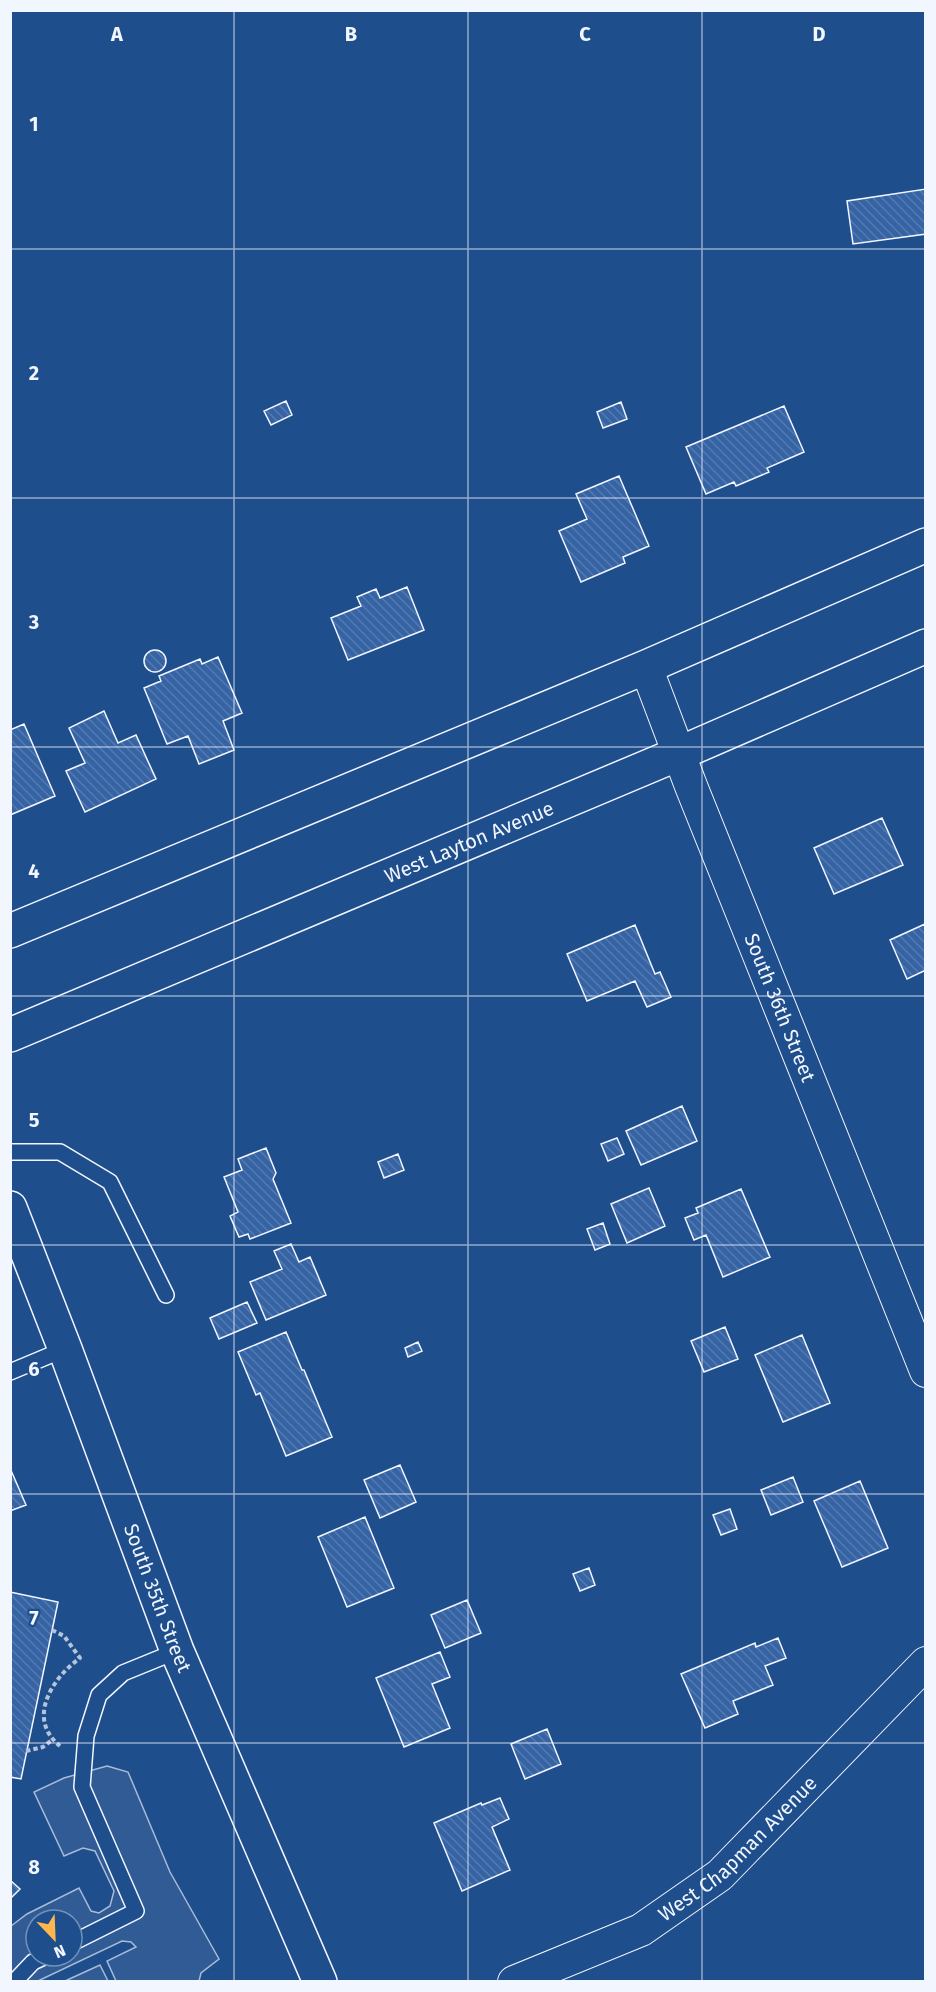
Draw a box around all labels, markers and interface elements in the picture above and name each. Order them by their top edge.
text: A [110,22,124,46]
text: B [345,22,357,46]
text: C [579,22,591,46]
text: D [812,22,826,46]
text: 1 [29,112,39,136]
text: 2 [29,361,39,385]
text: 3 [28,610,39,634]
street label: West Layton Avenue [381,796,557,888]
text: 4 [28,859,40,883]
street label: South 36th Street [739,930,821,1086]
text: 5 [29,1108,40,1132]
text: 6 [28,1357,40,1381]
street label: South 35th Street [119,1520,197,1677]
text: 7 [29,1606,39,1630]
street label: West Chapman Avenue [654,1771,822,1926]
text: 8 [28,1855,40,1879]
north arrow [24,1908,84,1968]
text: N [51,1941,68,1962]

